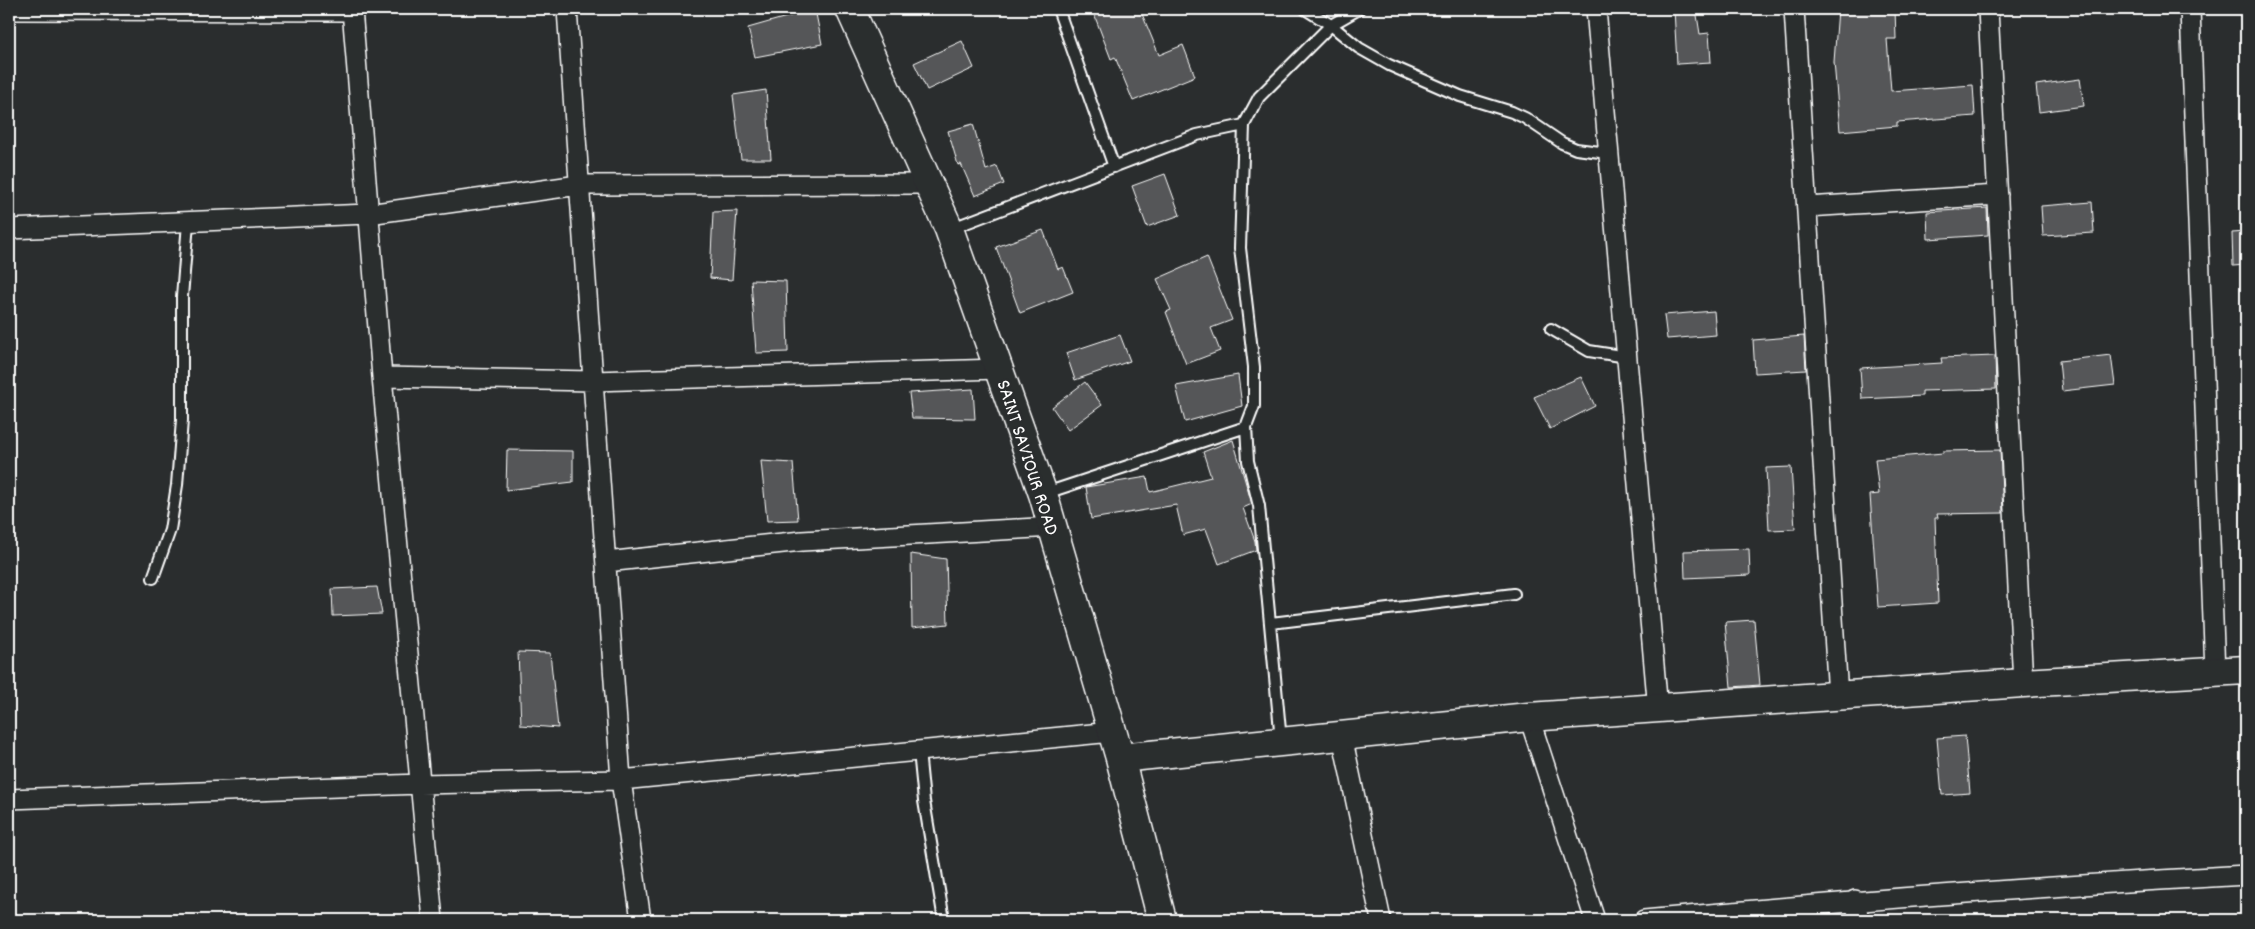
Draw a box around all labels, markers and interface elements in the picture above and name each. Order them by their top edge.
street label: SAINT SAVIOUR ROAD [988,377,1064,539]

